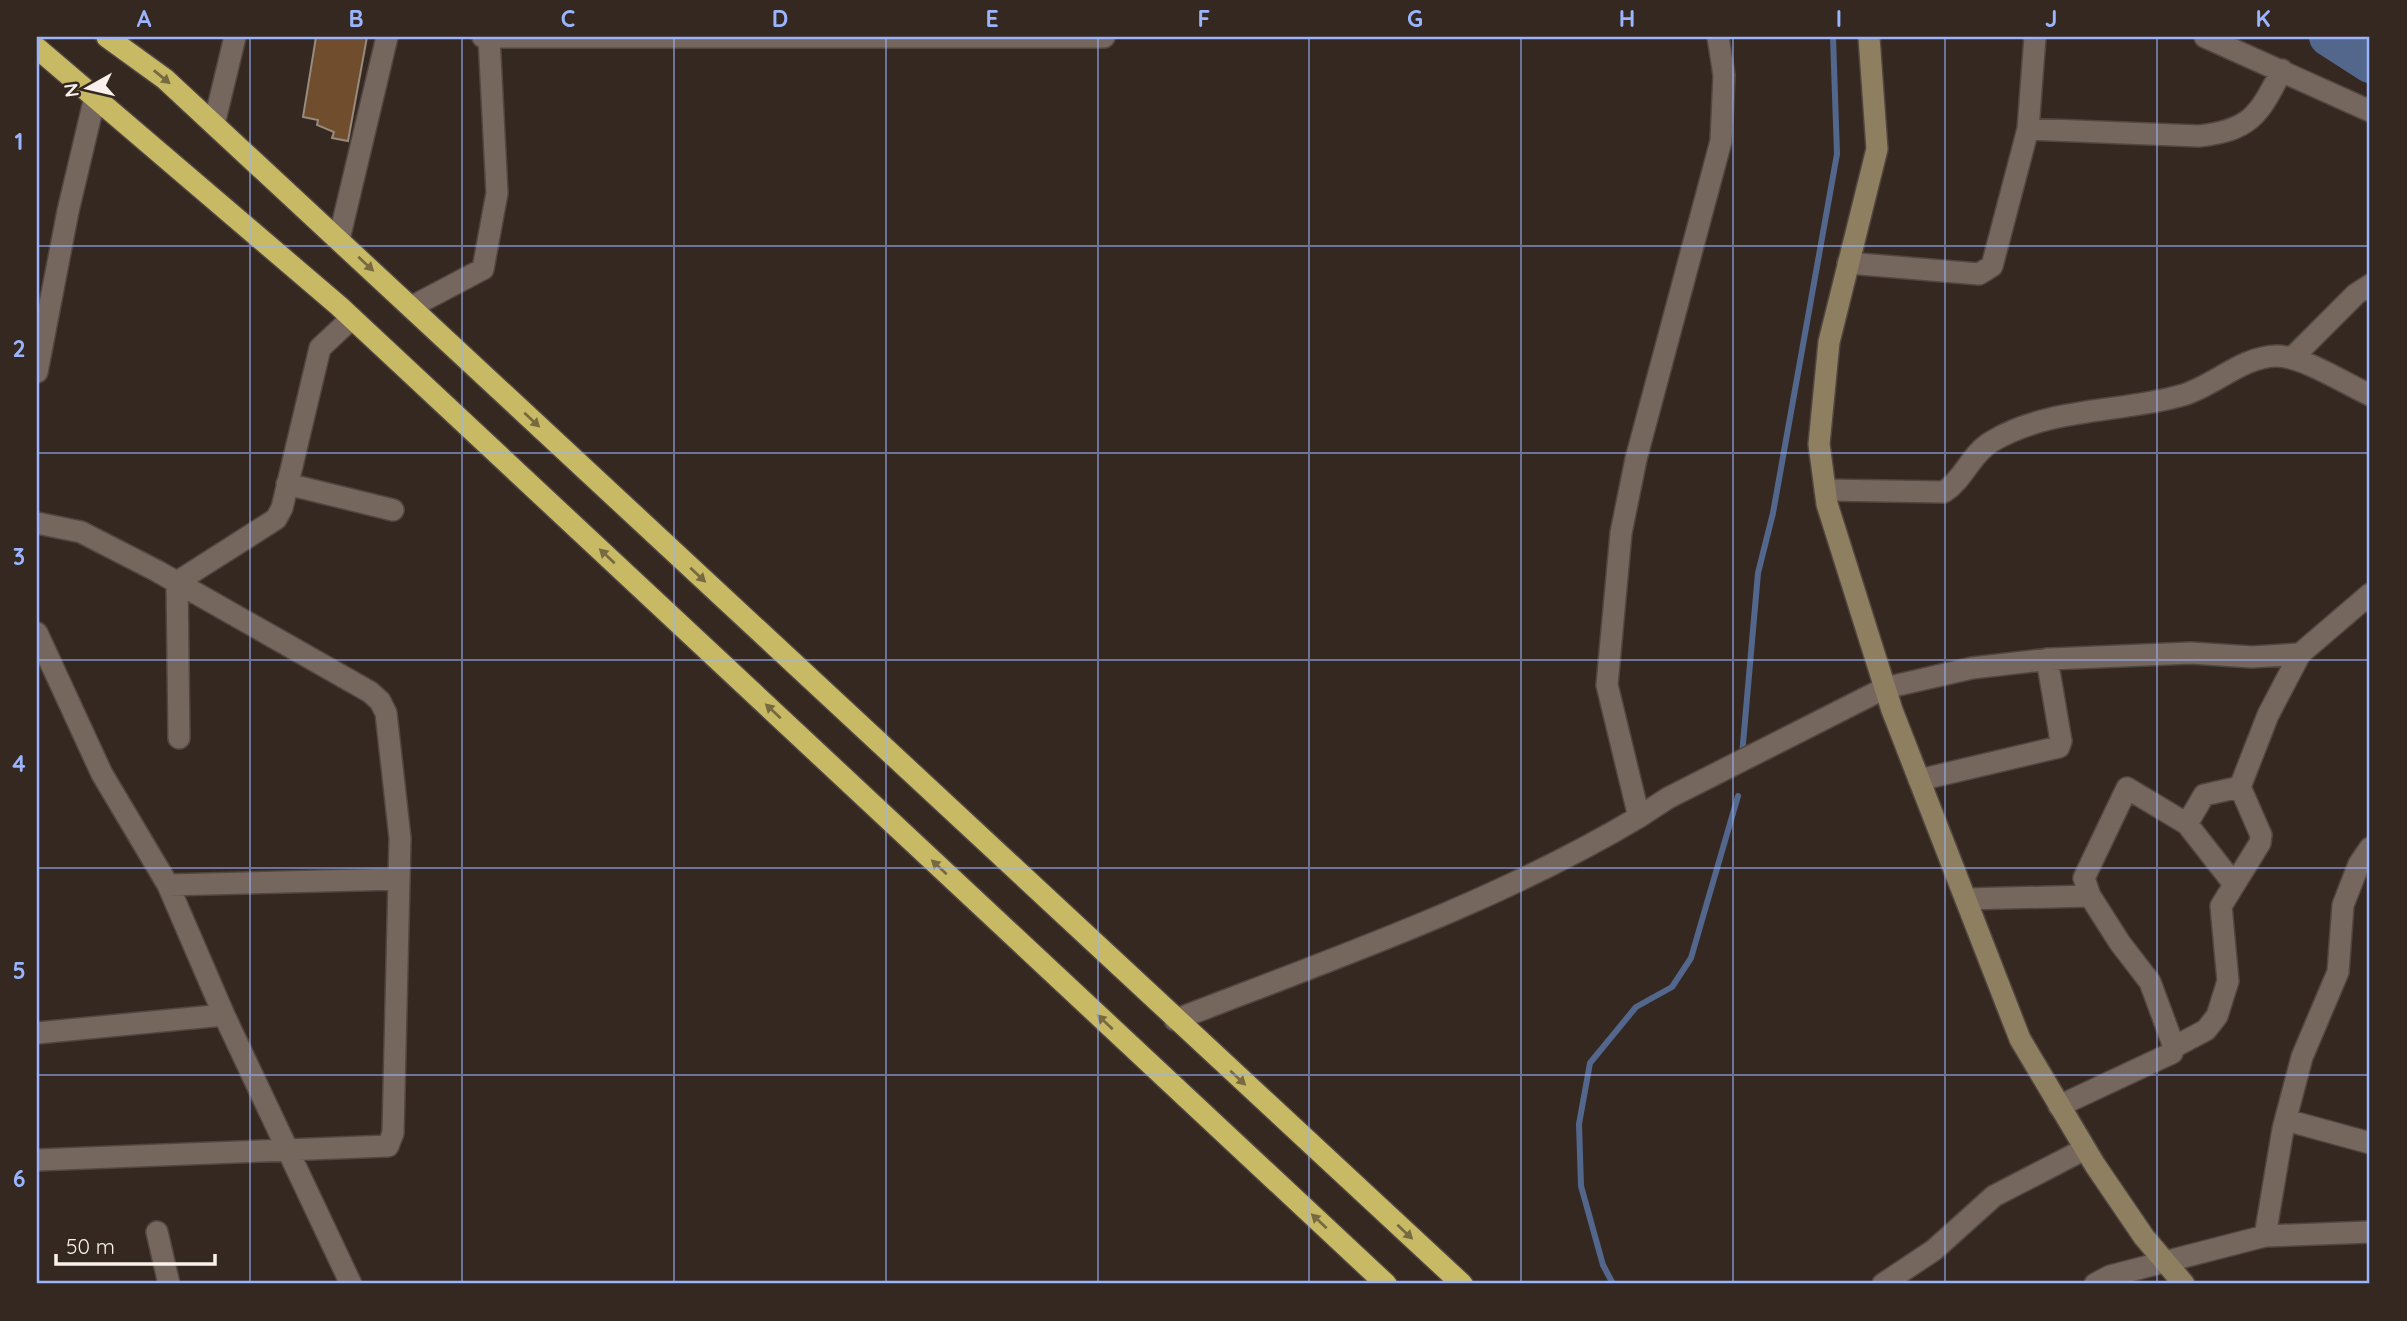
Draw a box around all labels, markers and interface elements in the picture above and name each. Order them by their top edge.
text: A [137,4,152,33]
text: B [348,4,364,33]
text: C [561,4,575,33]
text: D [772,4,788,33]
text: E [985,4,999,33]
text: F [1198,4,1210,33]
text: G [1407,4,1423,33]
text: H [1619,4,1635,33]
text: I [1836,4,1842,33]
text: J [2045,4,2057,33]
text: K [2255,4,2271,33]
north arrow [52,52,122,122]
one-way arrow [153,70,171,85]
text: N [58,82,84,99]
text: 1 [15,127,23,156]
one-way arrow [357,256,374,272]
text: 2 [12,334,26,363]
one-way arrow [523,411,540,427]
text: 3 [13,542,25,571]
one-way arrow [598,548,616,564]
one-way arrow [689,567,707,583]
one-way arrow [765,704,782,720]
text: 4 [12,749,26,778]
one-way arrow [930,859,948,875]
text: 5 [12,956,26,985]
one-way arrow [1097,1015,1114,1031]
one-way arrow [1229,1070,1247,1086]
text: 6 [13,1164,25,1193]
one-way arrow [1310,1213,1327,1229]
scale bar [56,1223,215,1267]
one-way arrow [1396,1224,1413,1240]
text: 50 m [66,1233,115,1259]

